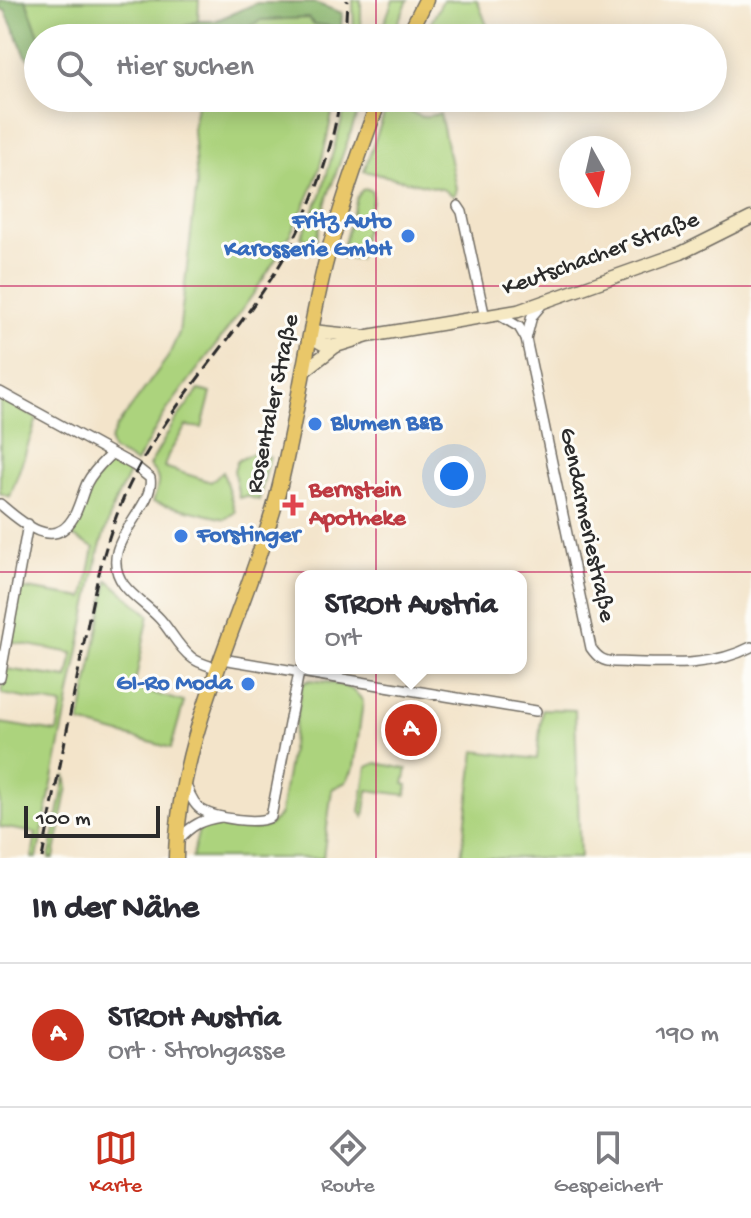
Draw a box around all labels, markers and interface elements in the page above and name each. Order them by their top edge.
search box [24,24,727,112]
icon: search [52,46,96,90]
text: Hier suchen [116,51,254,86]
north arrow [559,136,631,208]
street label: Keutschacher Straße [499,206,704,304]
place label: Fritz Auto Karosserie GmbH [223,208,393,265]
marker: Fritz Auto Karosserie GmbH [399,227,417,245]
street label: Rosentaler Straße [241,311,307,496]
place label: Blumen B&B [330,410,444,439]
marker: Blumen B&B [306,415,324,433]
street label: Gendarmeriestraße [551,425,621,625]
your location [434,456,474,496]
place label: Bernstein Apotheke [308,477,407,534]
marker: Bernstein Apotheke [284,496,302,514]
place label: Forstinger [196,522,303,551]
marker: Forstinger [172,527,190,545]
popup [295,570,527,674]
text: STROH Austria [325,589,497,624]
text: Ort [325,624,360,655]
place label: GI-Ro Moda [116,670,234,699]
marker: GI-Ro Moda [239,675,257,693]
pin: A [385,700,437,760]
scale bar [24,802,160,838]
text: 100 m [36,807,91,833]
text: In der Nähe [32,890,199,930]
text: STROH Austria [108,1002,280,1037]
text: A [50,1020,66,1051]
text: 190 m [656,1020,719,1051]
text: Ort · Strohgasse [108,1037,285,1068]
tab: Karte [90,1126,142,1200]
tab: Route [321,1126,375,1200]
tab: Gespeichert [554,1126,661,1200]

